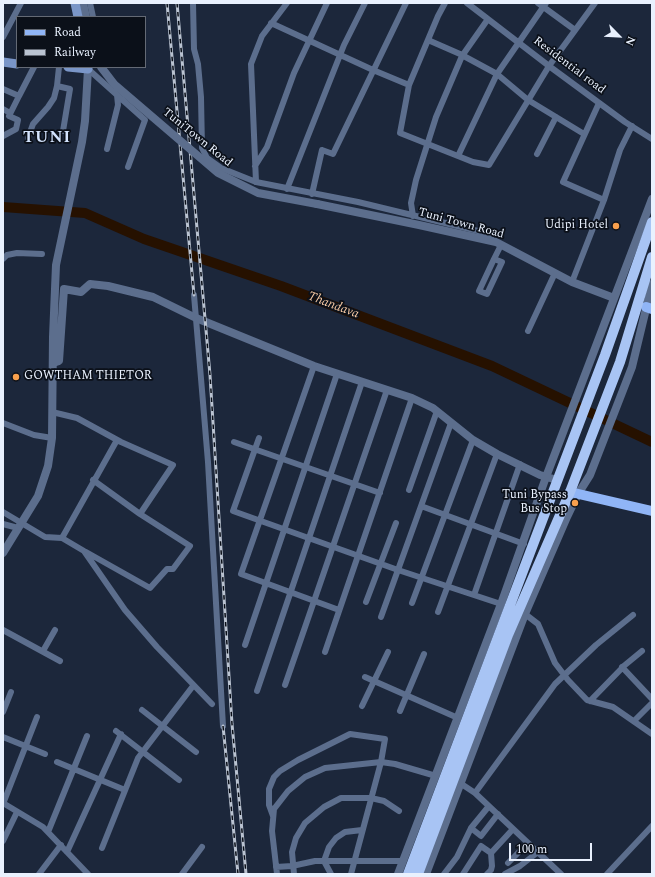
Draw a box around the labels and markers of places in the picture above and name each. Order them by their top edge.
place label: Udipi Hotel [545,219,608,233]
marker: Udipi Hotel [611,221,621,231]
place label: GOWTHAM THIETOR [24,370,152,384]
marker: GOWTHAM THIETOR [11,372,21,382]
place label: Tuni Bypass Bus Stop [502,489,567,517]
marker: Tuni Bypass Bus Stop [570,498,580,508]

